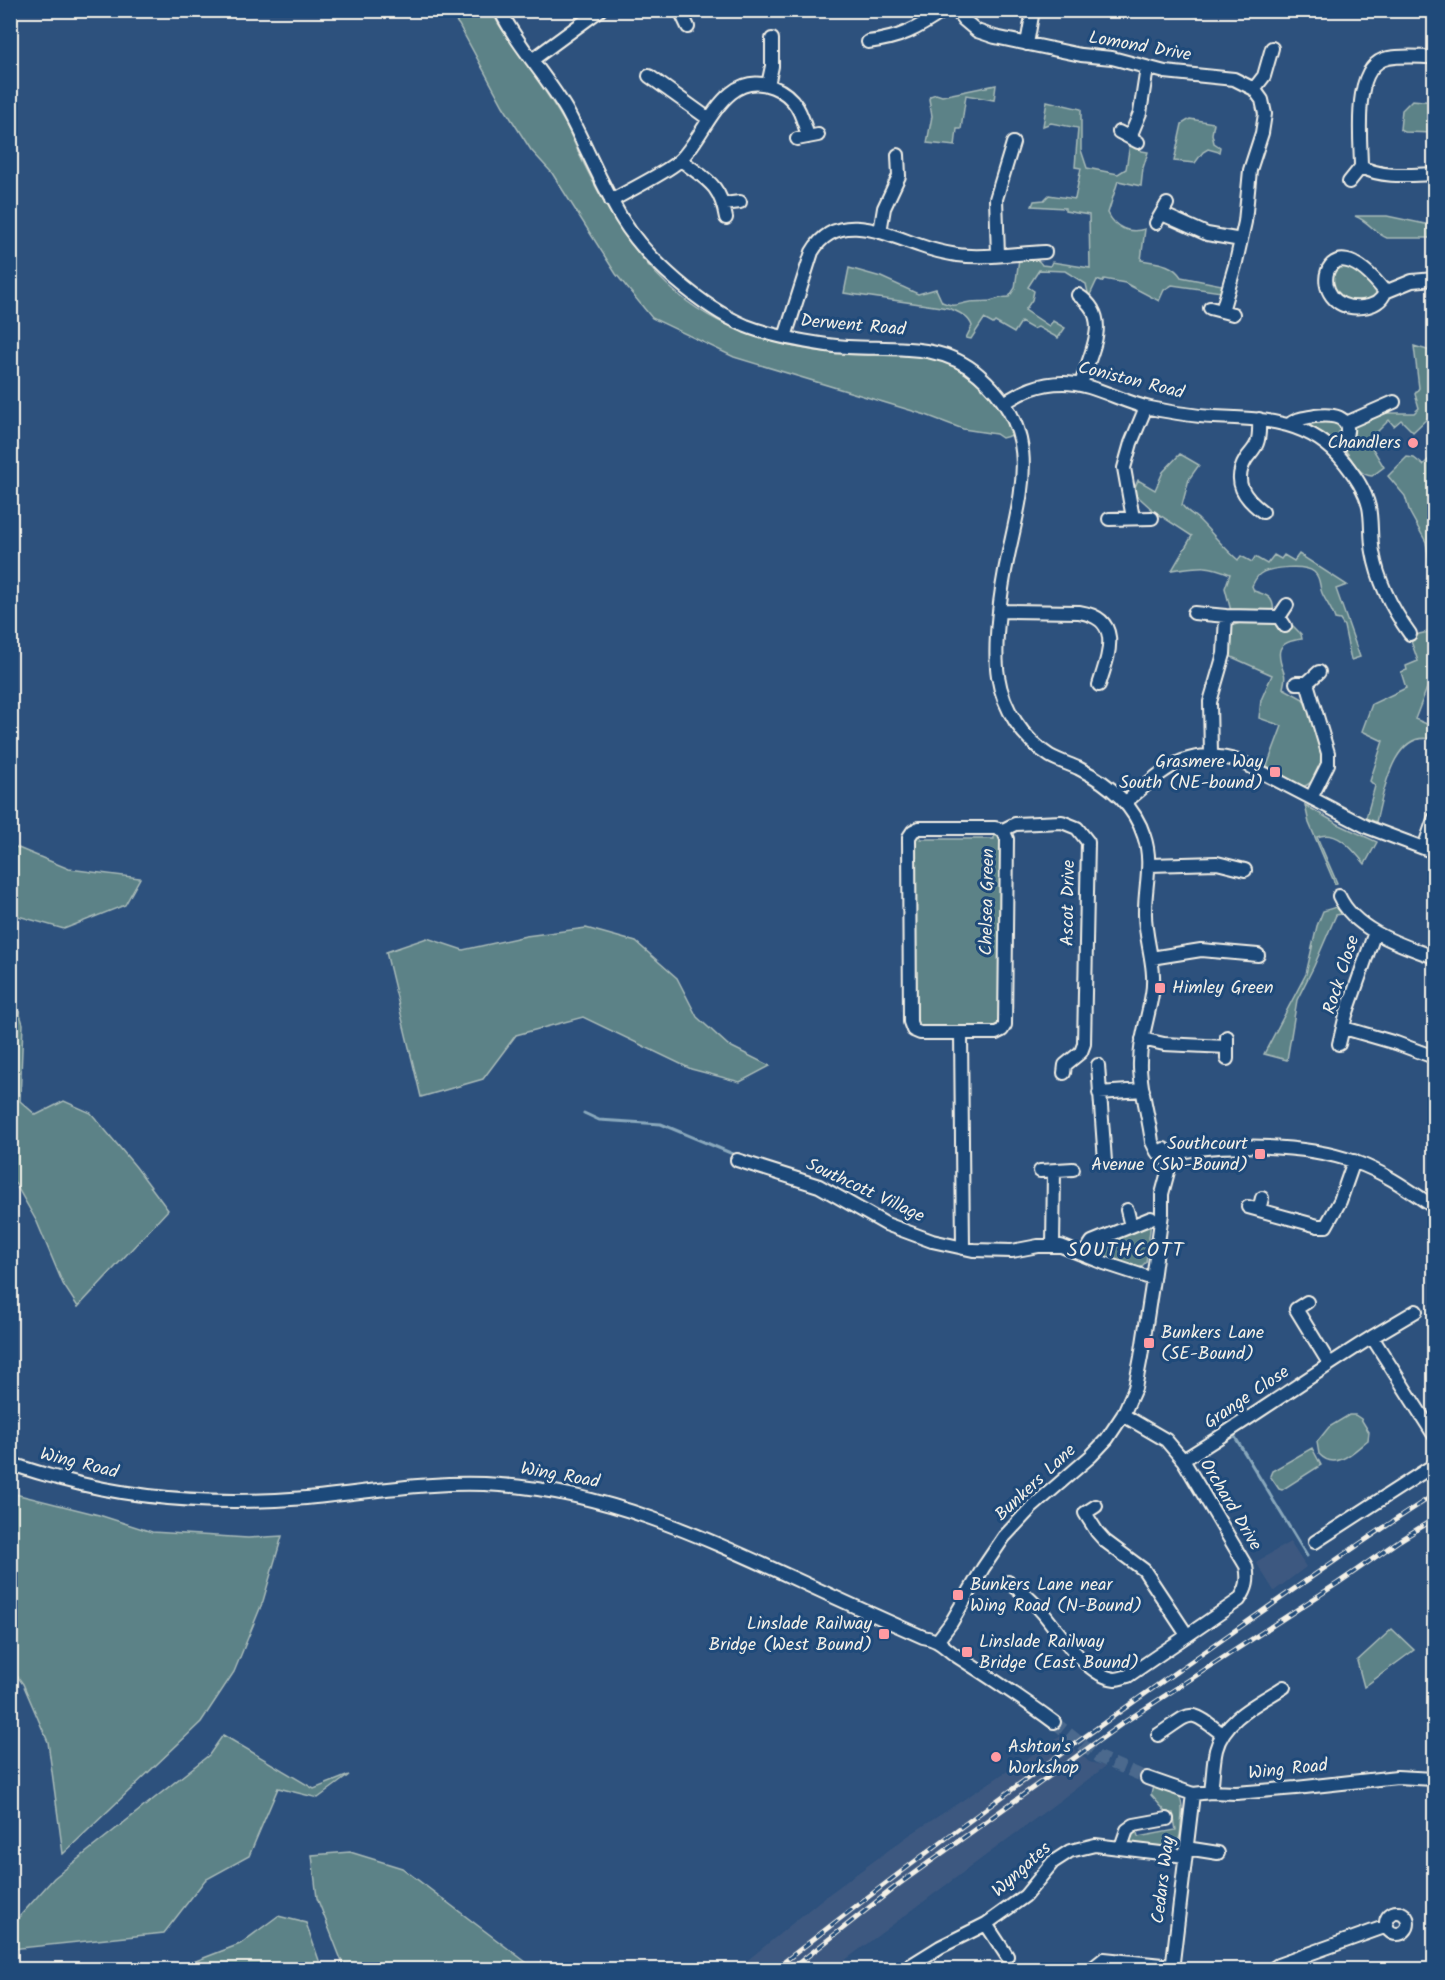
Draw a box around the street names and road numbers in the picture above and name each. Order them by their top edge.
street label: Lomond Drive [1086,24,1194,70]
street label: Derwent Road [799,307,908,345]
street label: Coniston Road [1075,354,1188,408]
street label: Chelsea Green [973,848,1003,956]
street label: Ascot Drive [1054,859,1084,947]
street label: Rock Close [1316,932,1368,1018]
street label: Southcott Village [801,1151,929,1231]
street label: Grange Close [1198,1359,1296,1437]
street label: Bunkers Lane [988,1437,1084,1529]
street label: Wing Road [37,1440,122,1488]
street label: Orchard Drive [1191,1453,1269,1557]
street label: Wing Road [518,1455,603,1497]
street label: Wing Road [1247,1751,1330,1789]
street label: Cedars Way [1144,1834,1184,1926]
street label: Wyngates [986,1835,1059,1905]

